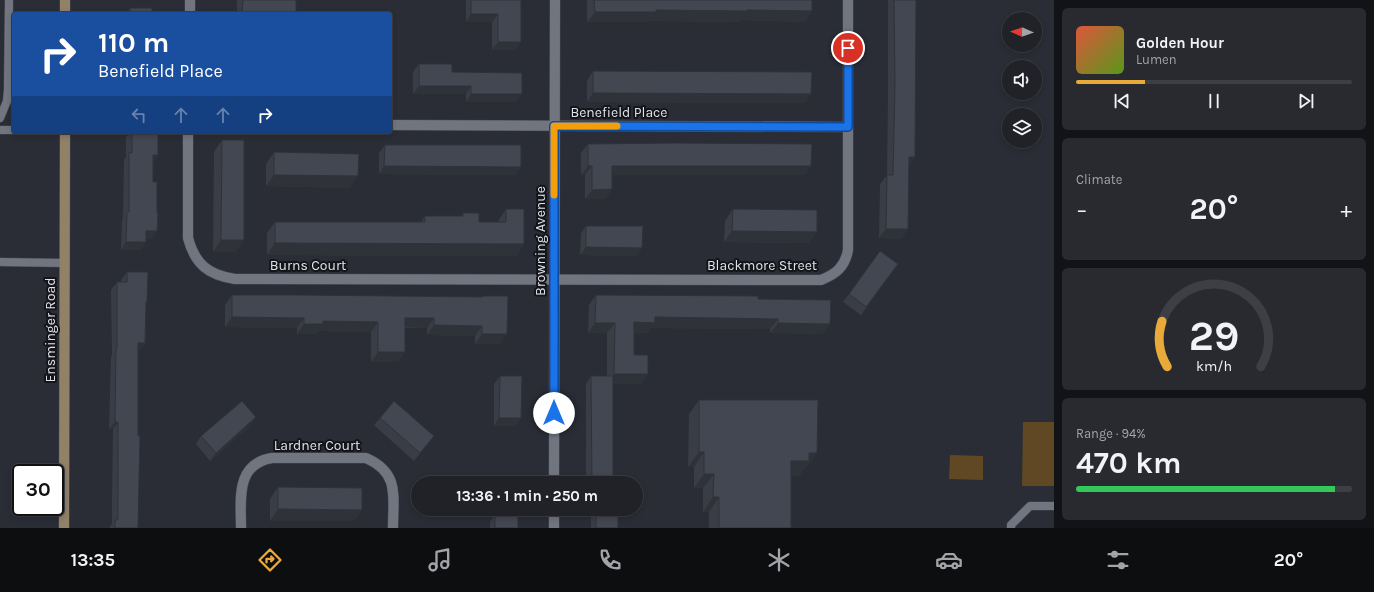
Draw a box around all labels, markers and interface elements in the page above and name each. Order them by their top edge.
north arrow [1002,12,1042,52]
map controls [1002,12,1042,148]
text: 110 m [98,26,169,59]
icon: right [32,28,84,80]
pin [831,31,865,65]
text: Golden Hour [1136,34,1224,52]
icon: arrive [837,37,859,59]
text: Lumen [1136,52,1177,67]
text: Benefield Place [98,60,223,82]
button: sound [1002,60,1042,100]
icon: previous [1111,90,1133,112]
icon: pause [1203,90,1225,112]
icon: next [1295,90,1317,112]
icon: left [128,104,150,126]
icon: ahead [170,104,192,126]
icon: ahead [212,104,234,126]
icon: right [254,104,276,126]
street label: Benefield Place [570,104,668,121]
button: layers [1002,108,1042,148]
text: Climate [1076,172,1122,187]
street label: Browning Avenue [532,186,549,296]
text: 20° [1190,191,1238,227]
text: − [1076,197,1088,223]
text: + [1340,197,1352,223]
street label: Burns Court [270,257,346,274]
street label: Blackmore Street [707,257,817,274]
street label: Ensminger Road [42,277,59,383]
text: 29 [1189,312,1239,360]
text: km/h [1196,358,1232,375]
position arrow [533,392,575,434]
text: Range · 94% [1076,426,1146,441]
street label: Lardner Court [274,437,360,454]
text: 470 km [1076,445,1182,481]
speed limit sign: 30 [12,464,64,516]
text: 13:36 · 1 min · 250 m [456,487,598,505]
icon: directions [256,546,284,574]
icon: music [426,546,454,574]
icon: phone [596,546,624,574]
icon: climate [765,546,793,574]
icon: car [935,546,963,574]
icon: filters [1104,546,1132,574]
text: 13:35 [71,549,115,571]
text: 20° [1274,549,1303,571]

